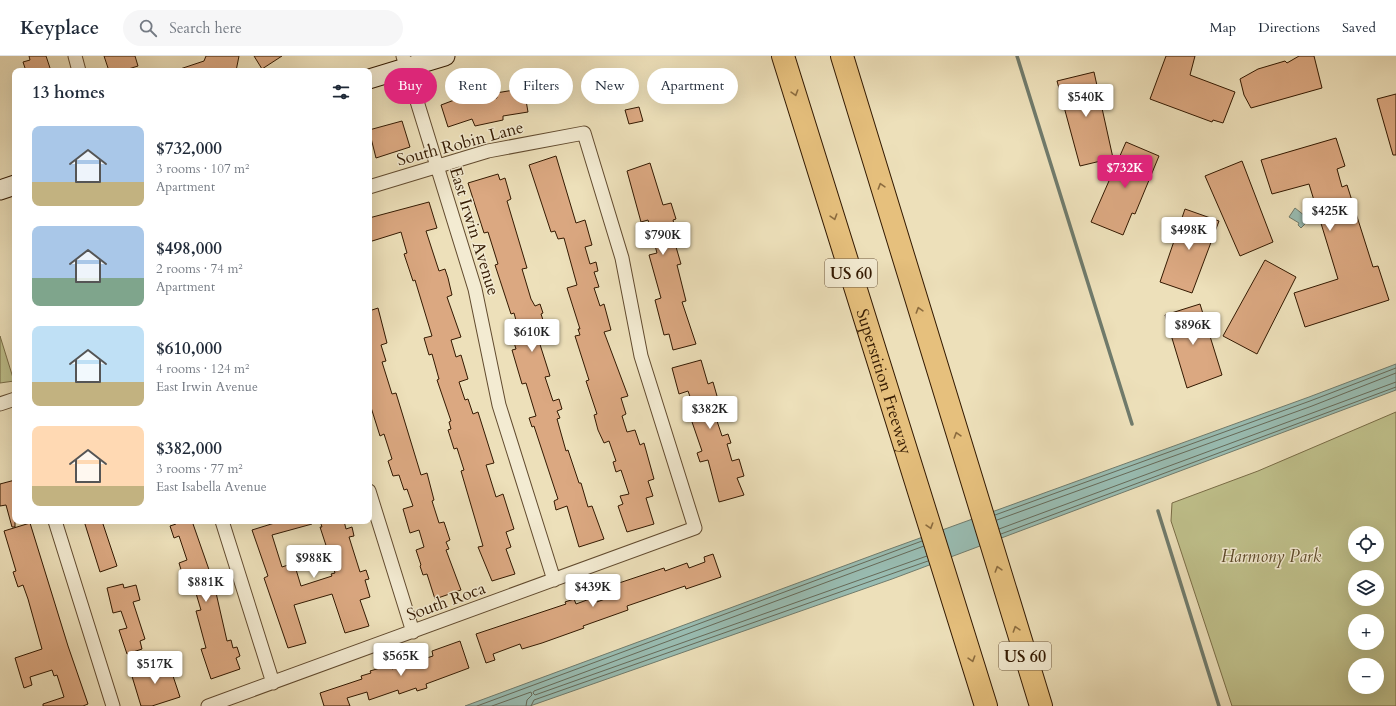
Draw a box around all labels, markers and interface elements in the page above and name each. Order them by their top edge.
search box [123,10,403,46]
text: Keyplace [20,15,99,41]
icon: search [137,17,159,39]
text: Search here [169,18,242,38]
text: Map [1210,18,1236,37]
text: Directions [1258,18,1320,37]
text: Saved [1342,18,1376,37]
chip: Buy [384,68,437,104]
chip: Rent [445,68,501,104]
chip: Filters [509,68,573,104]
chip: New [581,68,639,104]
chip: Apartment [647,68,738,104]
text: 13 homes [32,81,105,104]
icon: filters [330,81,352,103]
pin: $540K [1058,84,1114,118]
text: $540K [1067,88,1105,106]
one-way arrow [790,90,799,97]
street label: South Robin Lane [394,115,526,171]
text: $732,000 [156,137,222,160]
icon: home [64,142,112,190]
pin: $732K [1097,155,1153,189]
text: $732K [1106,159,1144,177]
text: 3 rooms · 107 m² [156,160,249,178]
street label: East Irwin Avenue [444,164,505,298]
text: Apartment [156,178,215,196]
one-way arrow [877,183,886,190]
pin: $425K [1302,198,1358,232]
text: $425K [1311,202,1349,220]
one-way arrow [829,214,837,221]
pin: $498K [1161,217,1217,251]
text: $498K [1170,221,1208,239]
pin: $790K [635,222,691,256]
text: $790K [644,226,682,244]
text: $498,000 [156,237,222,260]
icon: home [64,242,112,290]
road number: US 60 [825,259,877,287]
text: 2 rooms · 74 m² [156,260,243,278]
text: Apartment [156,278,215,296]
street label: Superstition Freeway [851,306,918,457]
one-way arrow [915,307,924,314]
pin: $896K [1165,312,1221,346]
text: $896K [1174,316,1212,334]
pin: $610K [504,319,560,353]
text: $610K [513,323,551,341]
text: $610,000 [156,337,222,360]
icon: home [64,342,112,390]
text: 4 rooms · 124 m² [156,360,249,378]
text: East Irwin Avenue [156,378,258,396]
pin: $382K [682,396,738,430]
text: $382K [691,400,729,418]
one-way arrow [953,431,962,438]
text: $382,000 [156,437,222,460]
icon: home [64,442,112,490]
text: 3 rooms · 77 m² [156,460,243,478]
text: East Isabella Avenue [156,478,267,496]
one-way arrow [925,523,934,530]
map controls [1348,526,1384,694]
button: locate [1348,526,1384,562]
pin: $988K [286,545,342,579]
park label: Harmony Park [1221,545,1322,568]
text: $988K [295,549,333,567]
one-way arrow [994,565,1003,572]
pin: $881K [178,569,234,603]
button: layers [1348,570,1384,606]
text: $881K [187,573,225,591]
pin: $439K [565,574,621,608]
street label: South Roca [404,576,489,626]
text: $439K [574,578,612,596]
button: + [1348,614,1384,650]
one-way arrow [1012,625,1021,632]
road number: US 60 [999,642,1051,670]
pin: $565K [373,643,429,677]
text: $565K [382,647,420,665]
pin: $517K [127,651,183,685]
text: $517K [136,655,174,673]
one-way arrow [967,656,976,663]
button: − [1348,658,1384,694]

